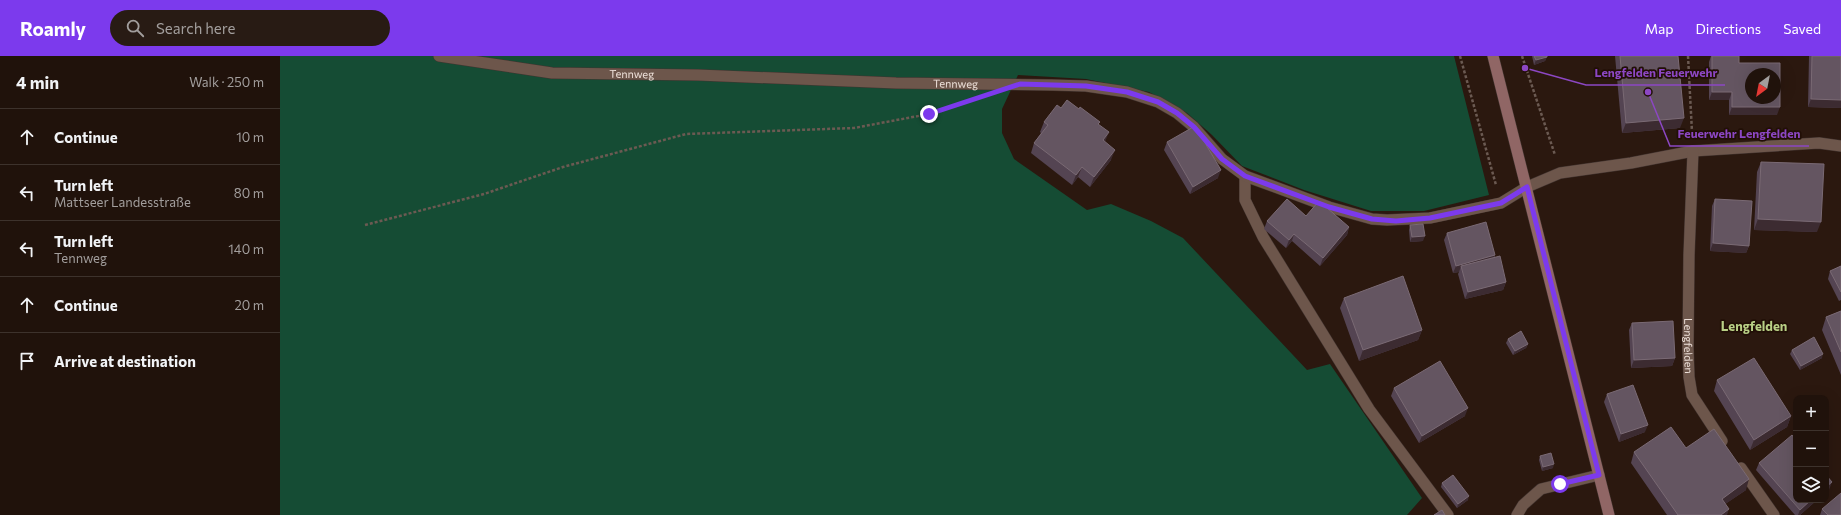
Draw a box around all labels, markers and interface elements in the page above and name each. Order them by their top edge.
search box [110,10,390,46]
text: Roamly [20,17,86,40]
icon: search [124,17,146,39]
text: Search here [156,19,235,37]
text: Map [1645,20,1674,37]
text: Directions [1696,20,1761,37]
text: Saved [1783,20,1821,37]
callout: Lengfelden Feuerwehr [1586,61,1725,85]
text: Lengfelden Feuerwehr [1595,65,1717,79]
street label: Tennweg [609,67,654,80]
north arrow [1745,68,1781,104]
text: 4 min [16,72,59,93]
text: Walk · 250 m [189,74,264,90]
street label: Tennweg [933,76,978,90]
route end [920,105,938,123]
callout: Feuerwehr Lengfelden [1670,122,1809,146]
icon: ahead [16,126,38,148]
text: Feuerwehr Lengfelden [1678,126,1800,140]
text: Continue [54,128,118,146]
text: 10 m [236,129,264,145]
text: Turn left [54,176,113,194]
icon: left [16,182,38,204]
text: 80 m [234,185,264,201]
text: Mattseer Landesstraße [54,194,191,210]
text: Turn left [54,232,113,250]
icon: left [16,238,38,260]
text: 140 m [228,241,264,257]
text: Tennweg [54,250,107,266]
icon: ahead [16,294,38,316]
text: Continue [54,296,118,314]
text: 20 m [235,297,264,313]
street label: Lengfelden [1682,318,1696,374]
district label: Lengfelden [1721,318,1787,334]
icon: arrive [16,350,38,372]
text: Arrive at destination [54,352,196,370]
map controls [1793,395,1829,503]
button: + [1793,395,1829,431]
button: − [1793,431,1829,467]
button: layers [1793,467,1829,503]
route start [1551,475,1569,493]

